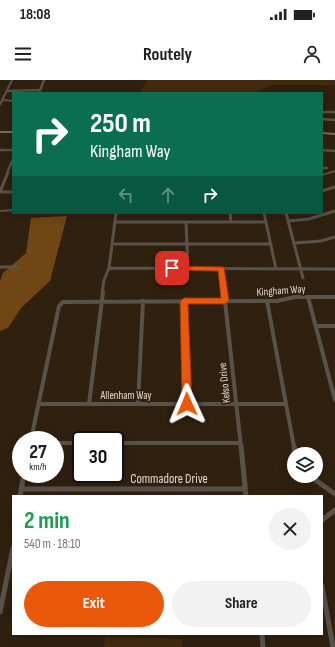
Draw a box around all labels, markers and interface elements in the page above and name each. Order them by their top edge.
text: 18:08 [20,5,51,24]
icon: menu [12,43,34,65]
icon: person [301,43,323,65]
text: Routely [143,44,192,65]
text: 250 m [90,107,151,140]
icon: right [24,108,76,160]
text: Kingham Way [90,141,170,162]
icon: left [115,184,137,206]
icon: ahead [157,184,179,206]
icon: right [199,184,221,206]
pin [155,251,189,285]
icon: arrive [161,257,183,279]
street label: Kingham Way [256,282,307,299]
street label: Kelso Drive [216,362,233,404]
position arrow [166,383,208,425]
street label: Allenham Way [99,389,152,402]
speed limit sign: 30 [72,431,124,483]
text: 27 [29,440,47,464]
map controls [287,447,323,483]
button: layers [287,447,323,483]
text: km/h [29,461,47,473]
street label: Commadore Drive [130,471,208,487]
text: 2 min [24,506,70,535]
button: close [269,508,311,550]
text: 540 m · 18:10 [24,536,81,552]
button: Exit [24,581,164,627]
button: Share [172,581,311,627]

